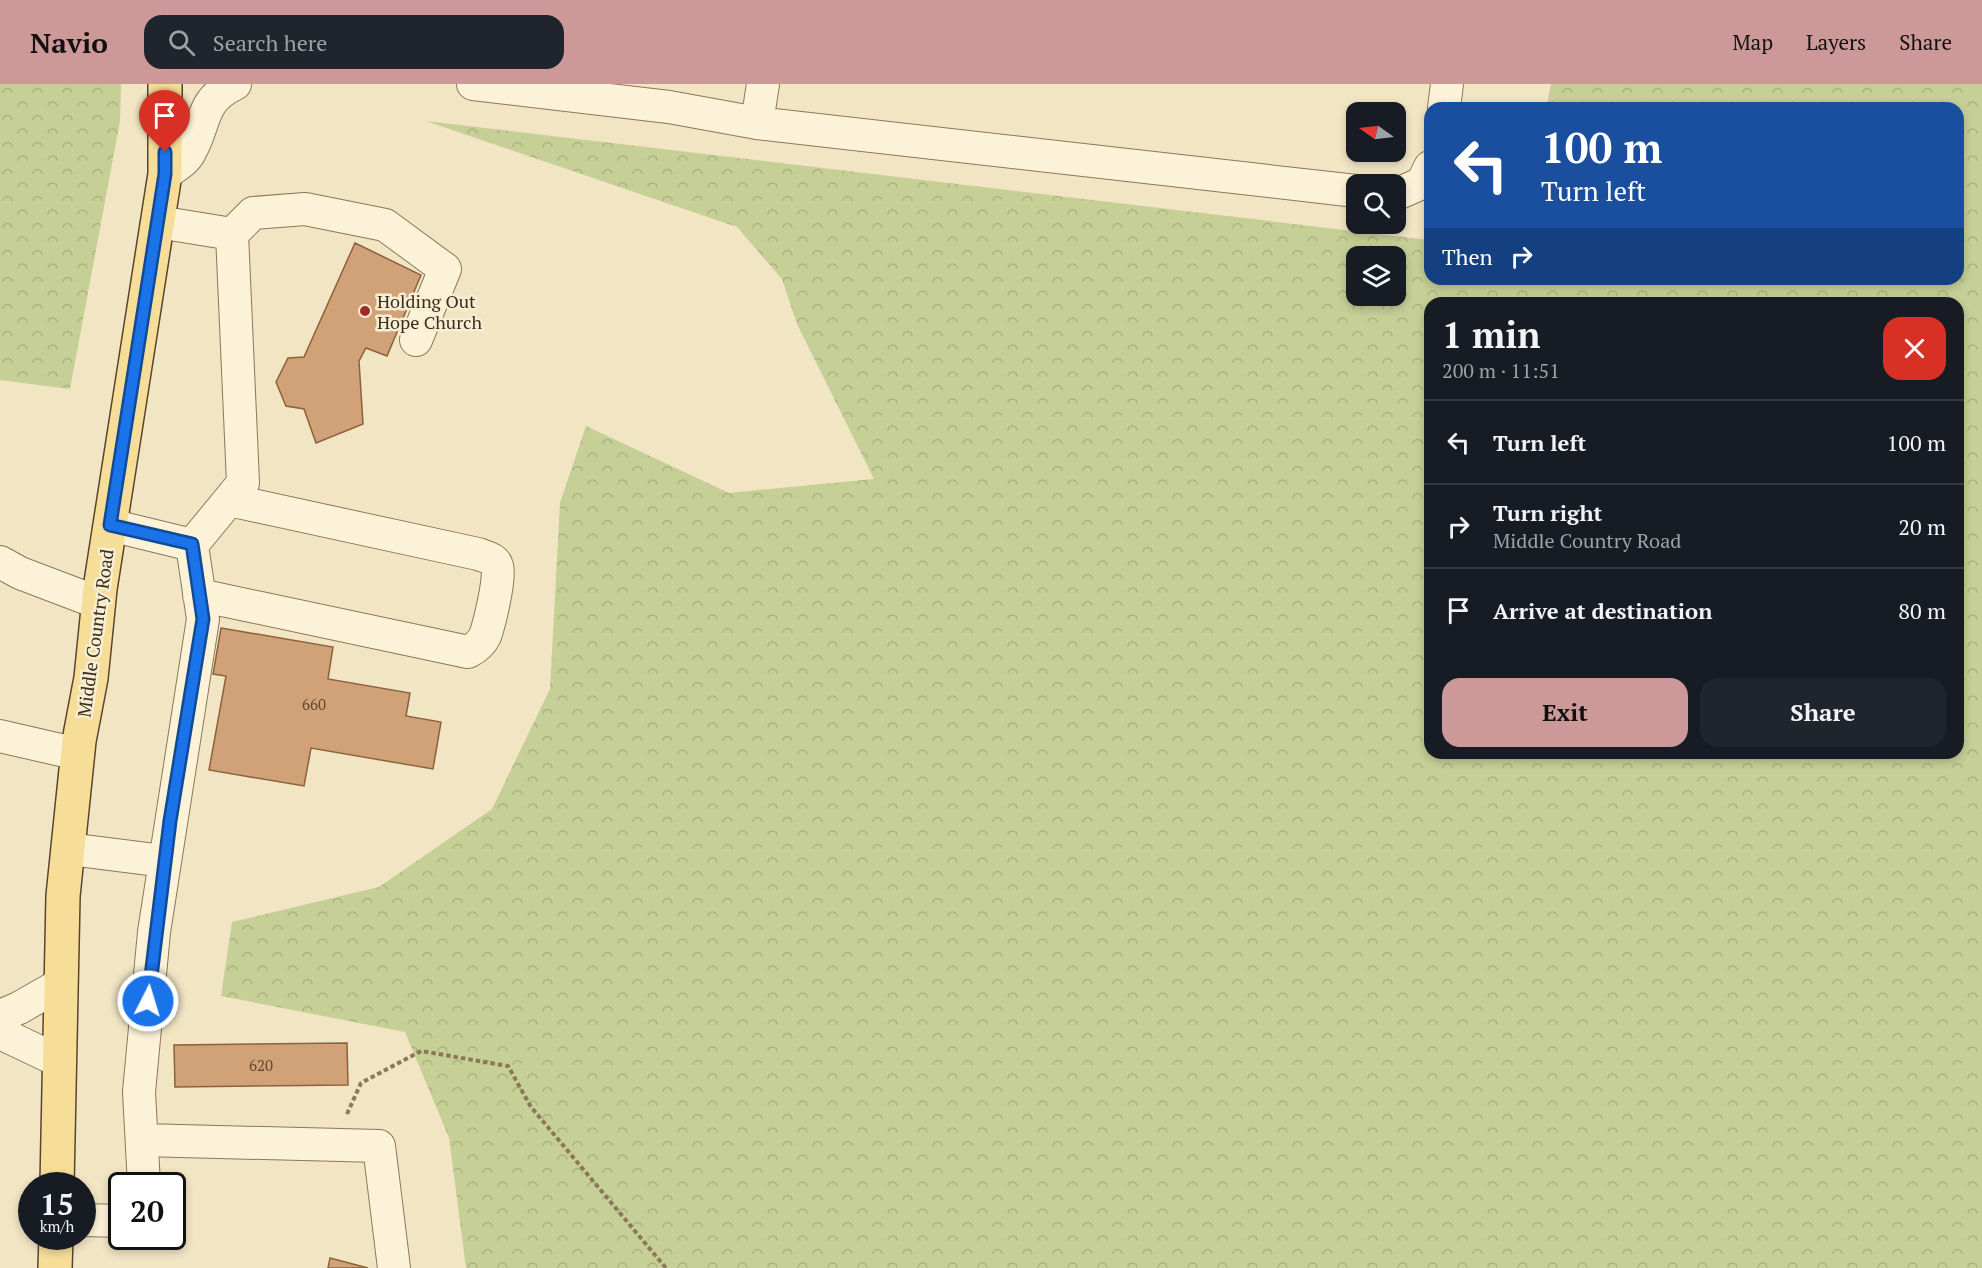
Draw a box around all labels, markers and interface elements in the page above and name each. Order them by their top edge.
search box [144,15,564,69]
text: Navio [30,24,108,61]
icon: search [165,26,198,59]
text: Search here [213,28,327,57]
text: Map [1732,28,1773,56]
text: Layers [1806,28,1866,56]
text: Share [1899,28,1952,56]
pin [139,90,190,152]
icon: arrive [148,99,181,132]
north arrow [1346,102,1406,162]
map controls [1346,102,1406,306]
text: 100 m [1541,119,1662,175]
icon: left [1442,126,1520,204]
text: Turn left [1541,173,1646,209]
button: search [1346,174,1406,234]
icon: right [1505,240,1538,273]
text: Then [1442,242,1493,271]
button: layers [1346,246,1406,306]
place label: Holding Out Hope Church [377,289,482,334]
marker: Holding Out Hope Church [358,304,372,318]
text: 1 min [1442,311,1540,358]
button: close [1883,317,1946,380]
text: 200 m · 11:51 [1442,357,1560,384]
icon: left [1442,426,1475,459]
text: Turn left [1493,428,1586,457]
text: 100 m [1886,428,1946,457]
text: Turn right [1493,498,1602,527]
icon: right [1442,510,1475,543]
text: 20 m [1898,512,1946,541]
text: Middle Country Road [1493,527,1681,554]
street label: Middle Country Road [71,547,119,719]
icon: arrive [1442,594,1475,627]
text: Arrive at destination [1493,596,1712,625]
text: 80 m [1898,596,1946,625]
button: Exit [1442,678,1688,747]
button: Share [1700,678,1946,747]
house number: 660 [302,694,326,714]
position arrow [116,969,180,1033]
house number: 620 [249,1055,273,1075]
speed limit sign: 20 [108,1172,186,1250]
text: 15 [40,1184,74,1224]
text: km/h [40,1216,74,1236]

